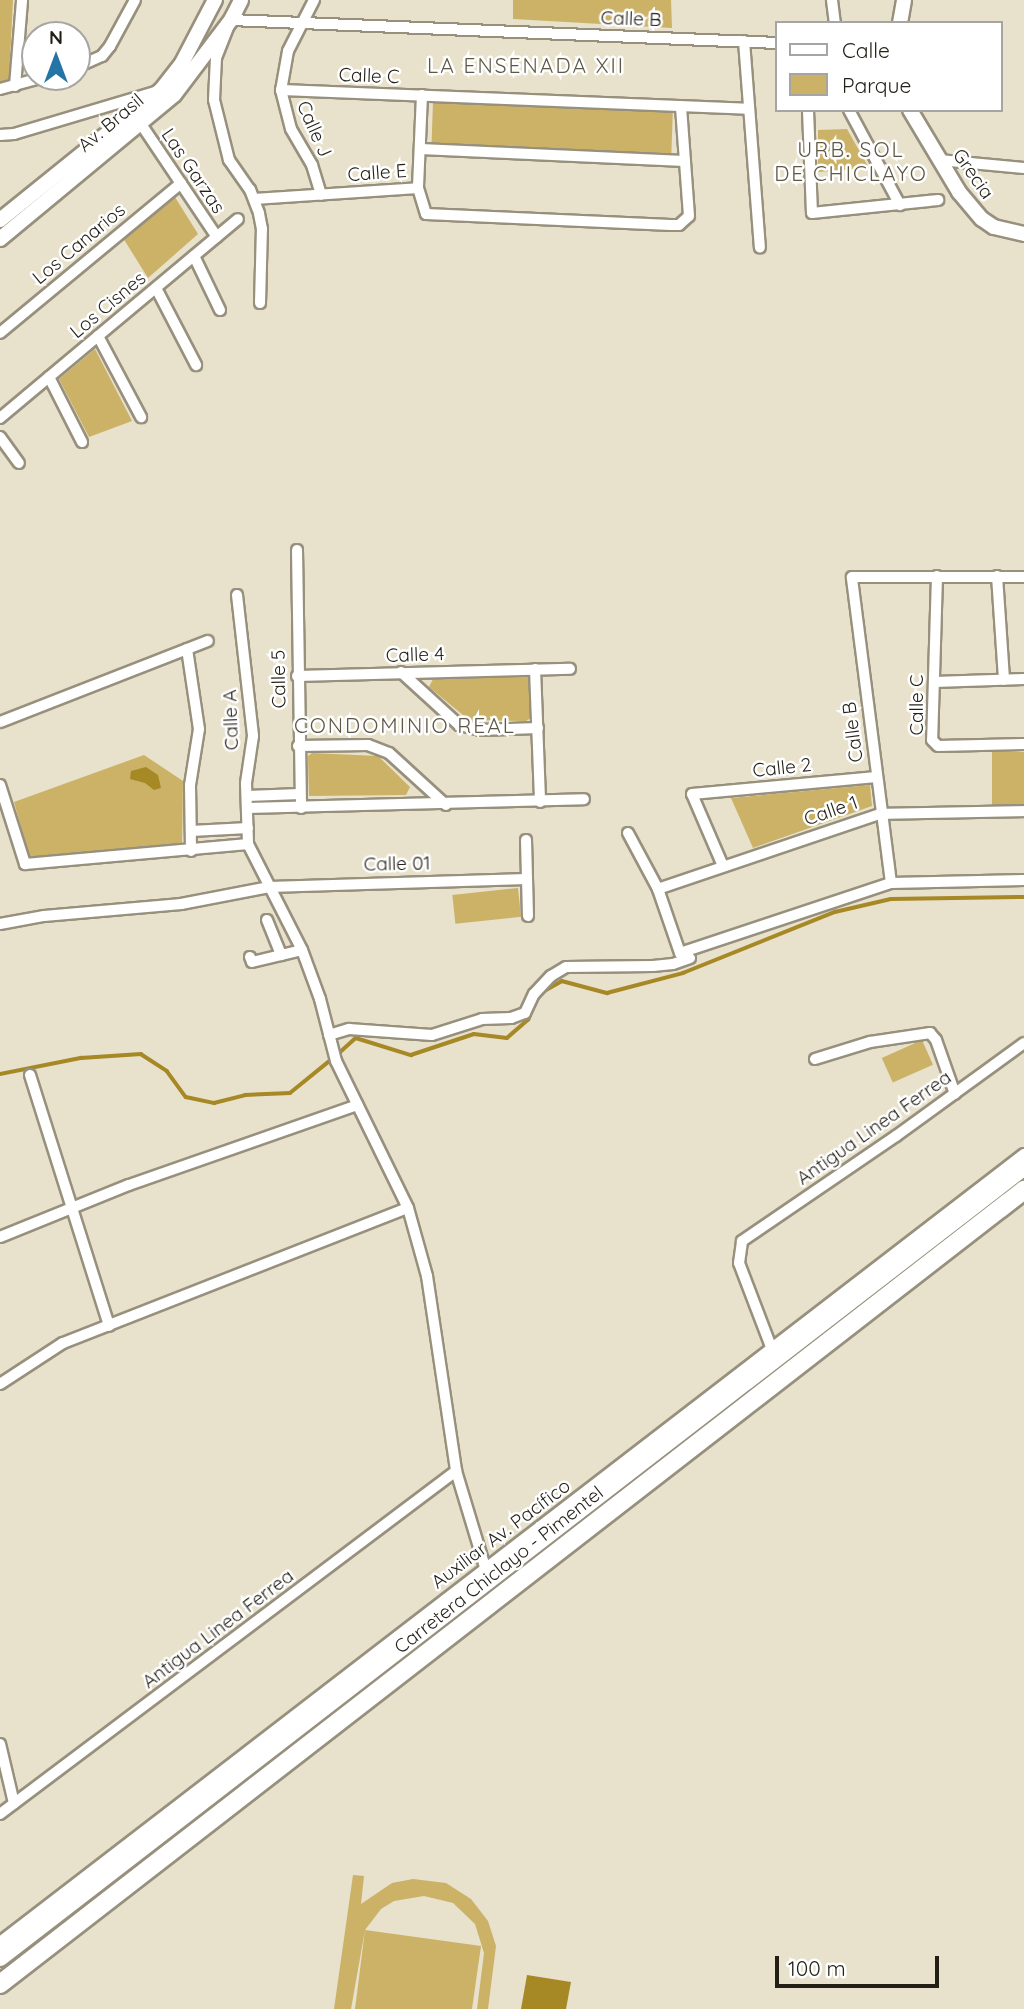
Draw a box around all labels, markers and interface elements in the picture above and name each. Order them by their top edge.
street label: Calle B [600,7,662,31]
north arrow [21,21,91,91]
legend [776,21,1003,112]
text: N [49,25,63,49]
text: Calle [842,37,890,63]
district label: LA ENSENADA XII [429,52,623,78]
street label: Calle C [338,64,400,88]
text: Parque [842,72,911,98]
street label: Av. Brasil [74,89,148,157]
street label: Calle J [292,97,336,161]
street label: Las Garzas [156,124,230,218]
district label: URB. SOL DE CHICLAYO [776,136,926,186]
street label: Grecia [948,144,998,204]
street label: Calle E [347,160,407,186]
street label: Los Canarios [28,199,130,289]
street label: Los Cisnes [66,267,150,343]
street label: Calle 4 [385,643,445,667]
street label: Calle 5 [267,649,291,709]
street label: Calle C [906,675,928,735]
street label: Calle A [219,689,243,751]
street label: Calle B [838,700,868,764]
district label: CONDOMINIO REAL [296,712,514,738]
street label: Calle 2 [752,754,812,782]
street label: Calle 1 [801,791,861,831]
street label: Calle 01 [363,852,431,876]
street label: Antigua Linea Ferrea [792,1066,956,1190]
street label: Auxiliar Av. Pacífico [427,1474,575,1594]
street label: Carretera Chiclayo - Pimentel [390,1481,608,1659]
street label: Antigua Linea Ferrea [138,1565,298,1693]
scale bar [779,1942,944,1986]
text: 100 m [788,1955,846,1981]

